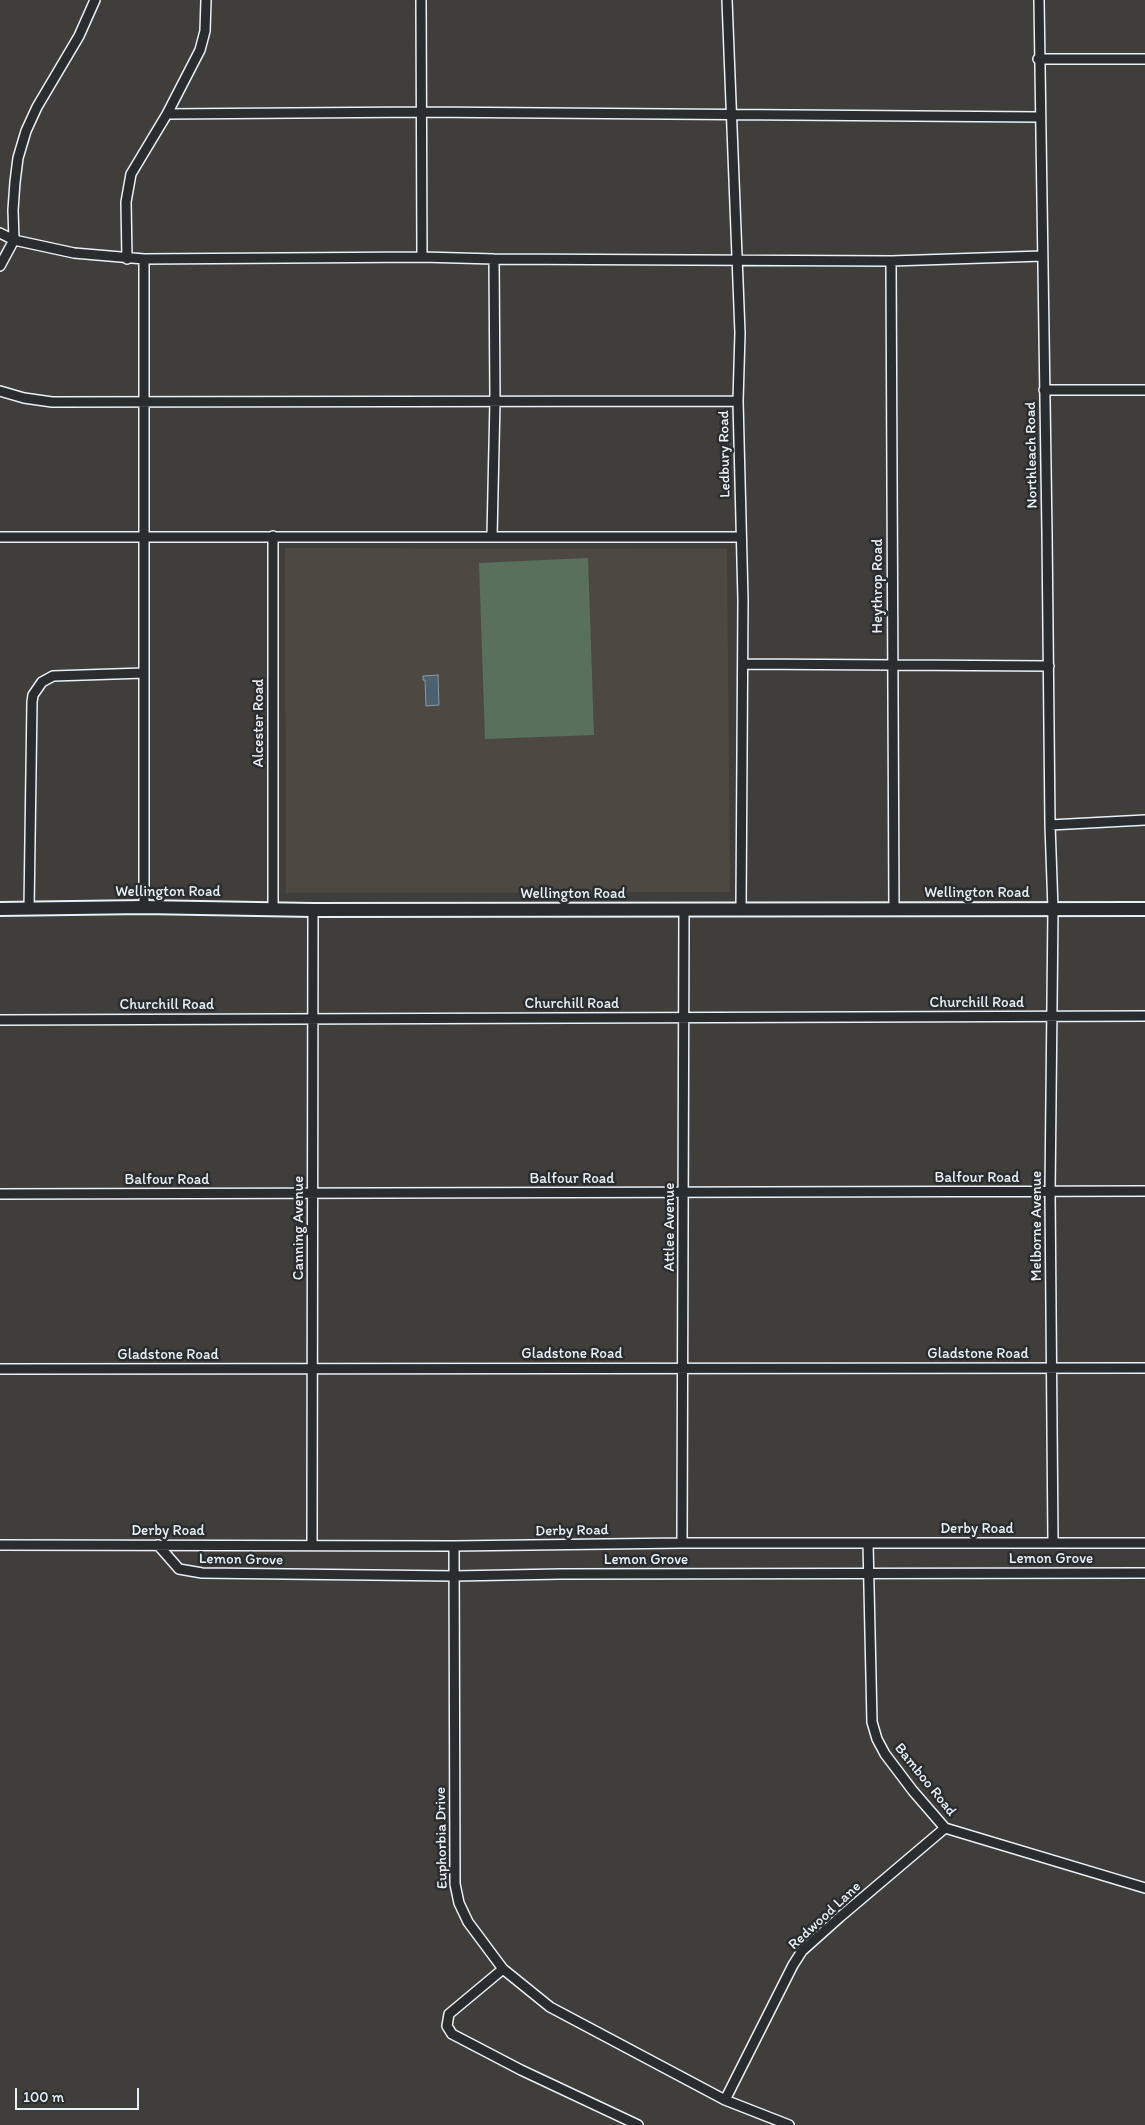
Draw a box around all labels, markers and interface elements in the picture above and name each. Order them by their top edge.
street label: Northleach Road [1022,401,1042,509]
street label: Ledbury Road [715,410,735,498]
street label: Heythrop Road [869,539,887,633]
street label: Alcester Road [250,679,268,767]
street label: Wellington Road [115,883,221,901]
street label: Wellington Road [924,884,1030,902]
street label: Wellington Road [520,885,626,903]
street label: Churchill Road [930,994,1024,1012]
street label: Churchill Road [525,995,619,1013]
street label: Churchill Road [120,996,214,1014]
street label: Balfour Road [934,1169,1020,1187]
street label: Balfour Road [529,1170,615,1188]
street label: Balfour Road [124,1171,210,1189]
street label: Melborne Avenue [1028,1171,1046,1281]
street label: Canning Avenue [290,1176,308,1280]
street label: Attlee Avenue [661,1182,679,1272]
street label: Gladstone Road [521,1345,623,1363]
street label: Gladstone Road [927,1345,1029,1363]
street label: Gladstone Road [117,1346,219,1364]
street label: Derby Road [940,1520,1014,1538]
street label: Derby Road [535,1521,609,1541]
street label: Derby Road [131,1522,205,1540]
street label: Lemon Grove [199,1550,283,1570]
street label: Lemon Grove [1009,1550,1093,1568]
street label: Lemon Grove [604,1551,688,1569]
street label: Bamboo Road [890,1740,960,1820]
street label: Euphorbia Drive [432,1787,452,1889]
street label: Redwood Lane [785,1878,865,1954]
scale bar [18,2078,141,2110]
text: 100 m [23,2088,64,2106]

